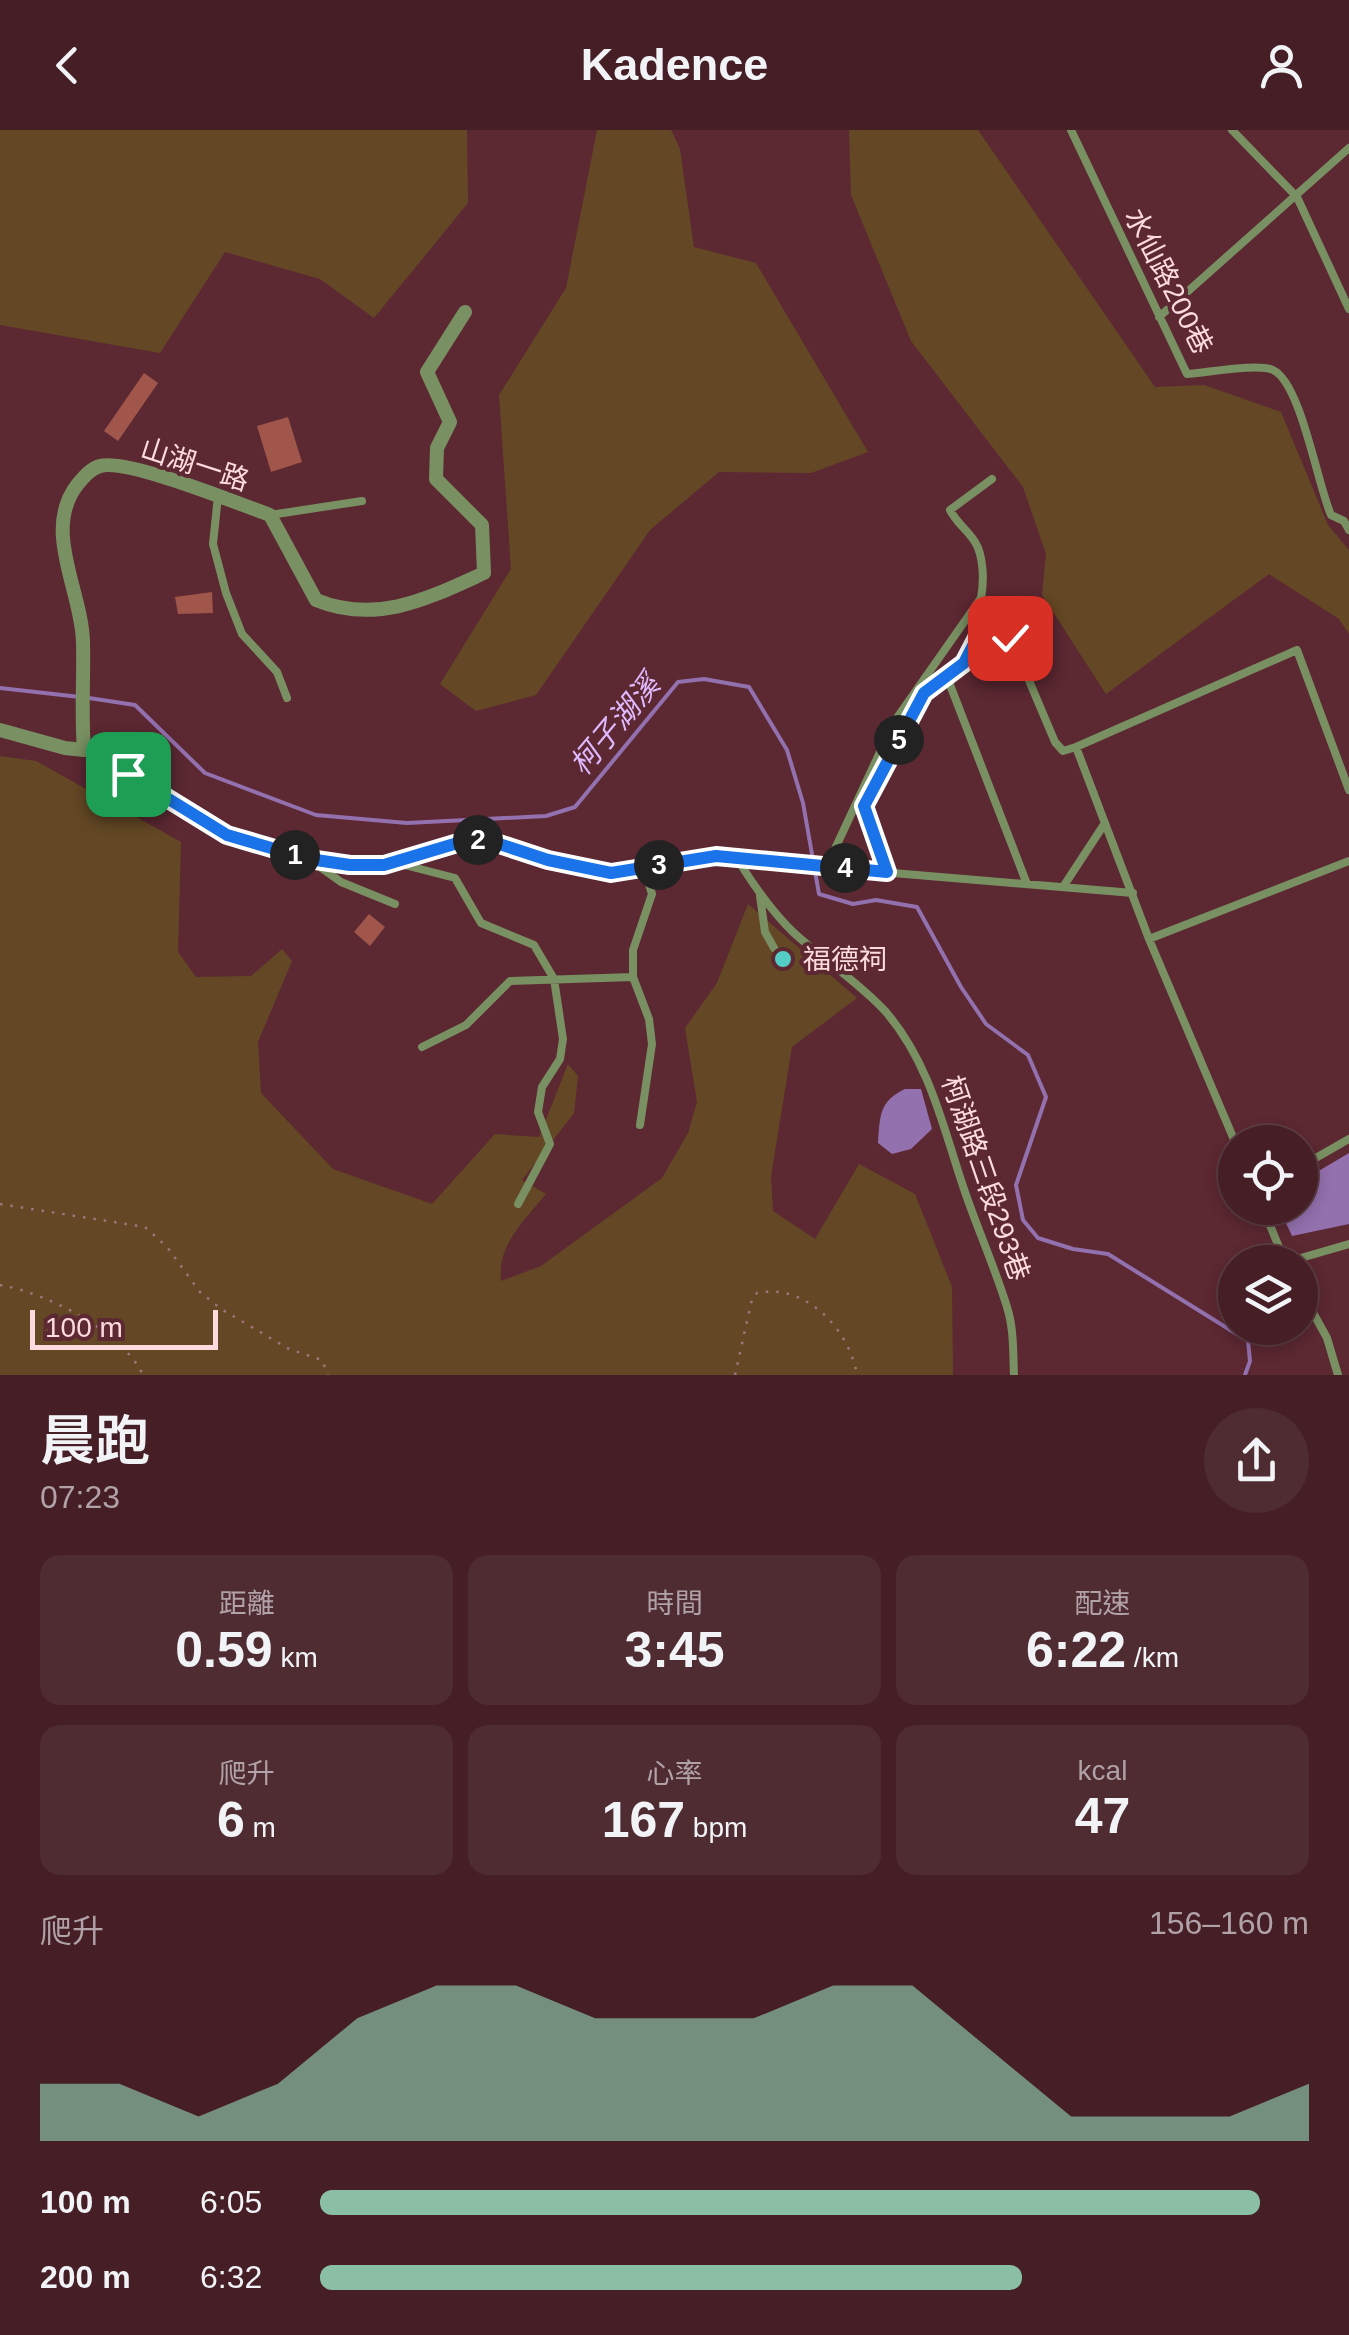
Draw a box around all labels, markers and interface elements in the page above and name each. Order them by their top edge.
icon: back [40,38,95,93]
icon: person [1254,38,1309,93]
text: Kadence [581,39,768,90]
street label: 水仙路200巷 [1119,203,1218,359]
street label: 山湖一路 [137,432,253,497]
pin [968,596,1053,681]
icon: check [983,611,1038,666]
water label: 柯子湖溪 [563,665,668,781]
pin: 5 [874,715,924,765]
text: 5 [891,724,907,755]
pin [86,732,171,817]
icon: arrive [101,747,156,802]
pin: 2 [453,815,503,865]
text: 2 [470,824,486,855]
pin: 1 [270,830,320,880]
text: 1 [287,839,303,870]
pin: 3 [634,840,684,890]
pin: 4 [820,843,870,893]
text: 3 [651,849,667,880]
text: 4 [837,852,853,883]
place label: 福德祠 [803,944,887,975]
marker: 福德祠 [772,948,794,970]
street label: 柯湖路三段293巷 [936,1072,1035,1285]
map controls [1218,1125,1318,1345]
button: locate [1218,1125,1318,1225]
button: layers [1218,1245,1318,1345]
scale bar [30,1305,218,1350]
text: 100 m [45,1312,123,1343]
button: share [1204,1408,1309,1513]
text: 晨跑 [40,1410,150,1472]
text: 07:23 [40,1479,120,1515]
text: 距離 [218,1588,275,1619]
text: 時間 [646,1588,703,1619]
text: 配速 [1074,1588,1131,1619]
text: 0.59 [175,1622,273,1678]
text: 3:45 [624,1622,725,1678]
text: 6:22 [1026,1622,1126,1678]
text: km [273,1642,318,1673]
text: /km [1126,1642,1179,1673]
text: kcal [1078,1755,1127,1786]
text: 爬升 [218,1758,275,1789]
text: 心率 [646,1758,703,1789]
text: 47 [1075,1788,1130,1844]
text: 6 [217,1792,245,1848]
text: 167 [602,1792,685,1848]
text: m [245,1812,276,1843]
text: bpm [685,1812,747,1843]
text: 156–160 m [1149,1905,1309,1941]
text: 爬升 [40,1913,104,1949]
text: 100 m [40,2184,131,2220]
text: 6:05 [200,2184,262,2220]
text: 200 m [40,2259,131,2295]
text: 6:32 [200,2259,262,2295]

